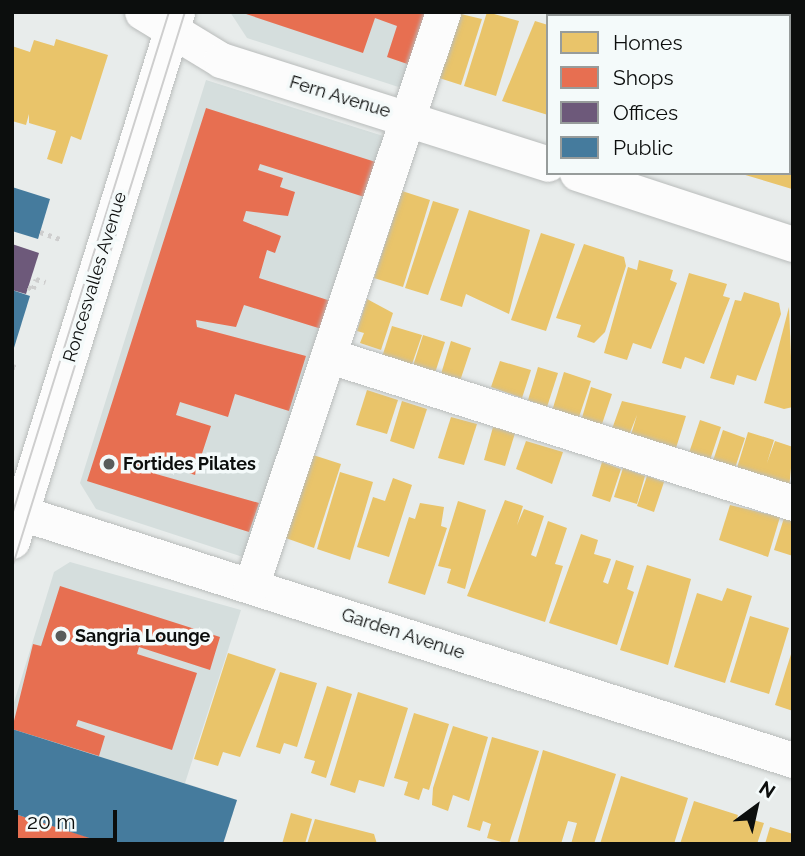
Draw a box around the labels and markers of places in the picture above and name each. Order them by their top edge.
place label: Fortides Pilates [123,453,256,475]
marker: Fortides Pilates [101,456,117,472]
place label: Sangria Lounge [75,625,210,647]
marker: Sangria Lounge [53,628,69,644]

